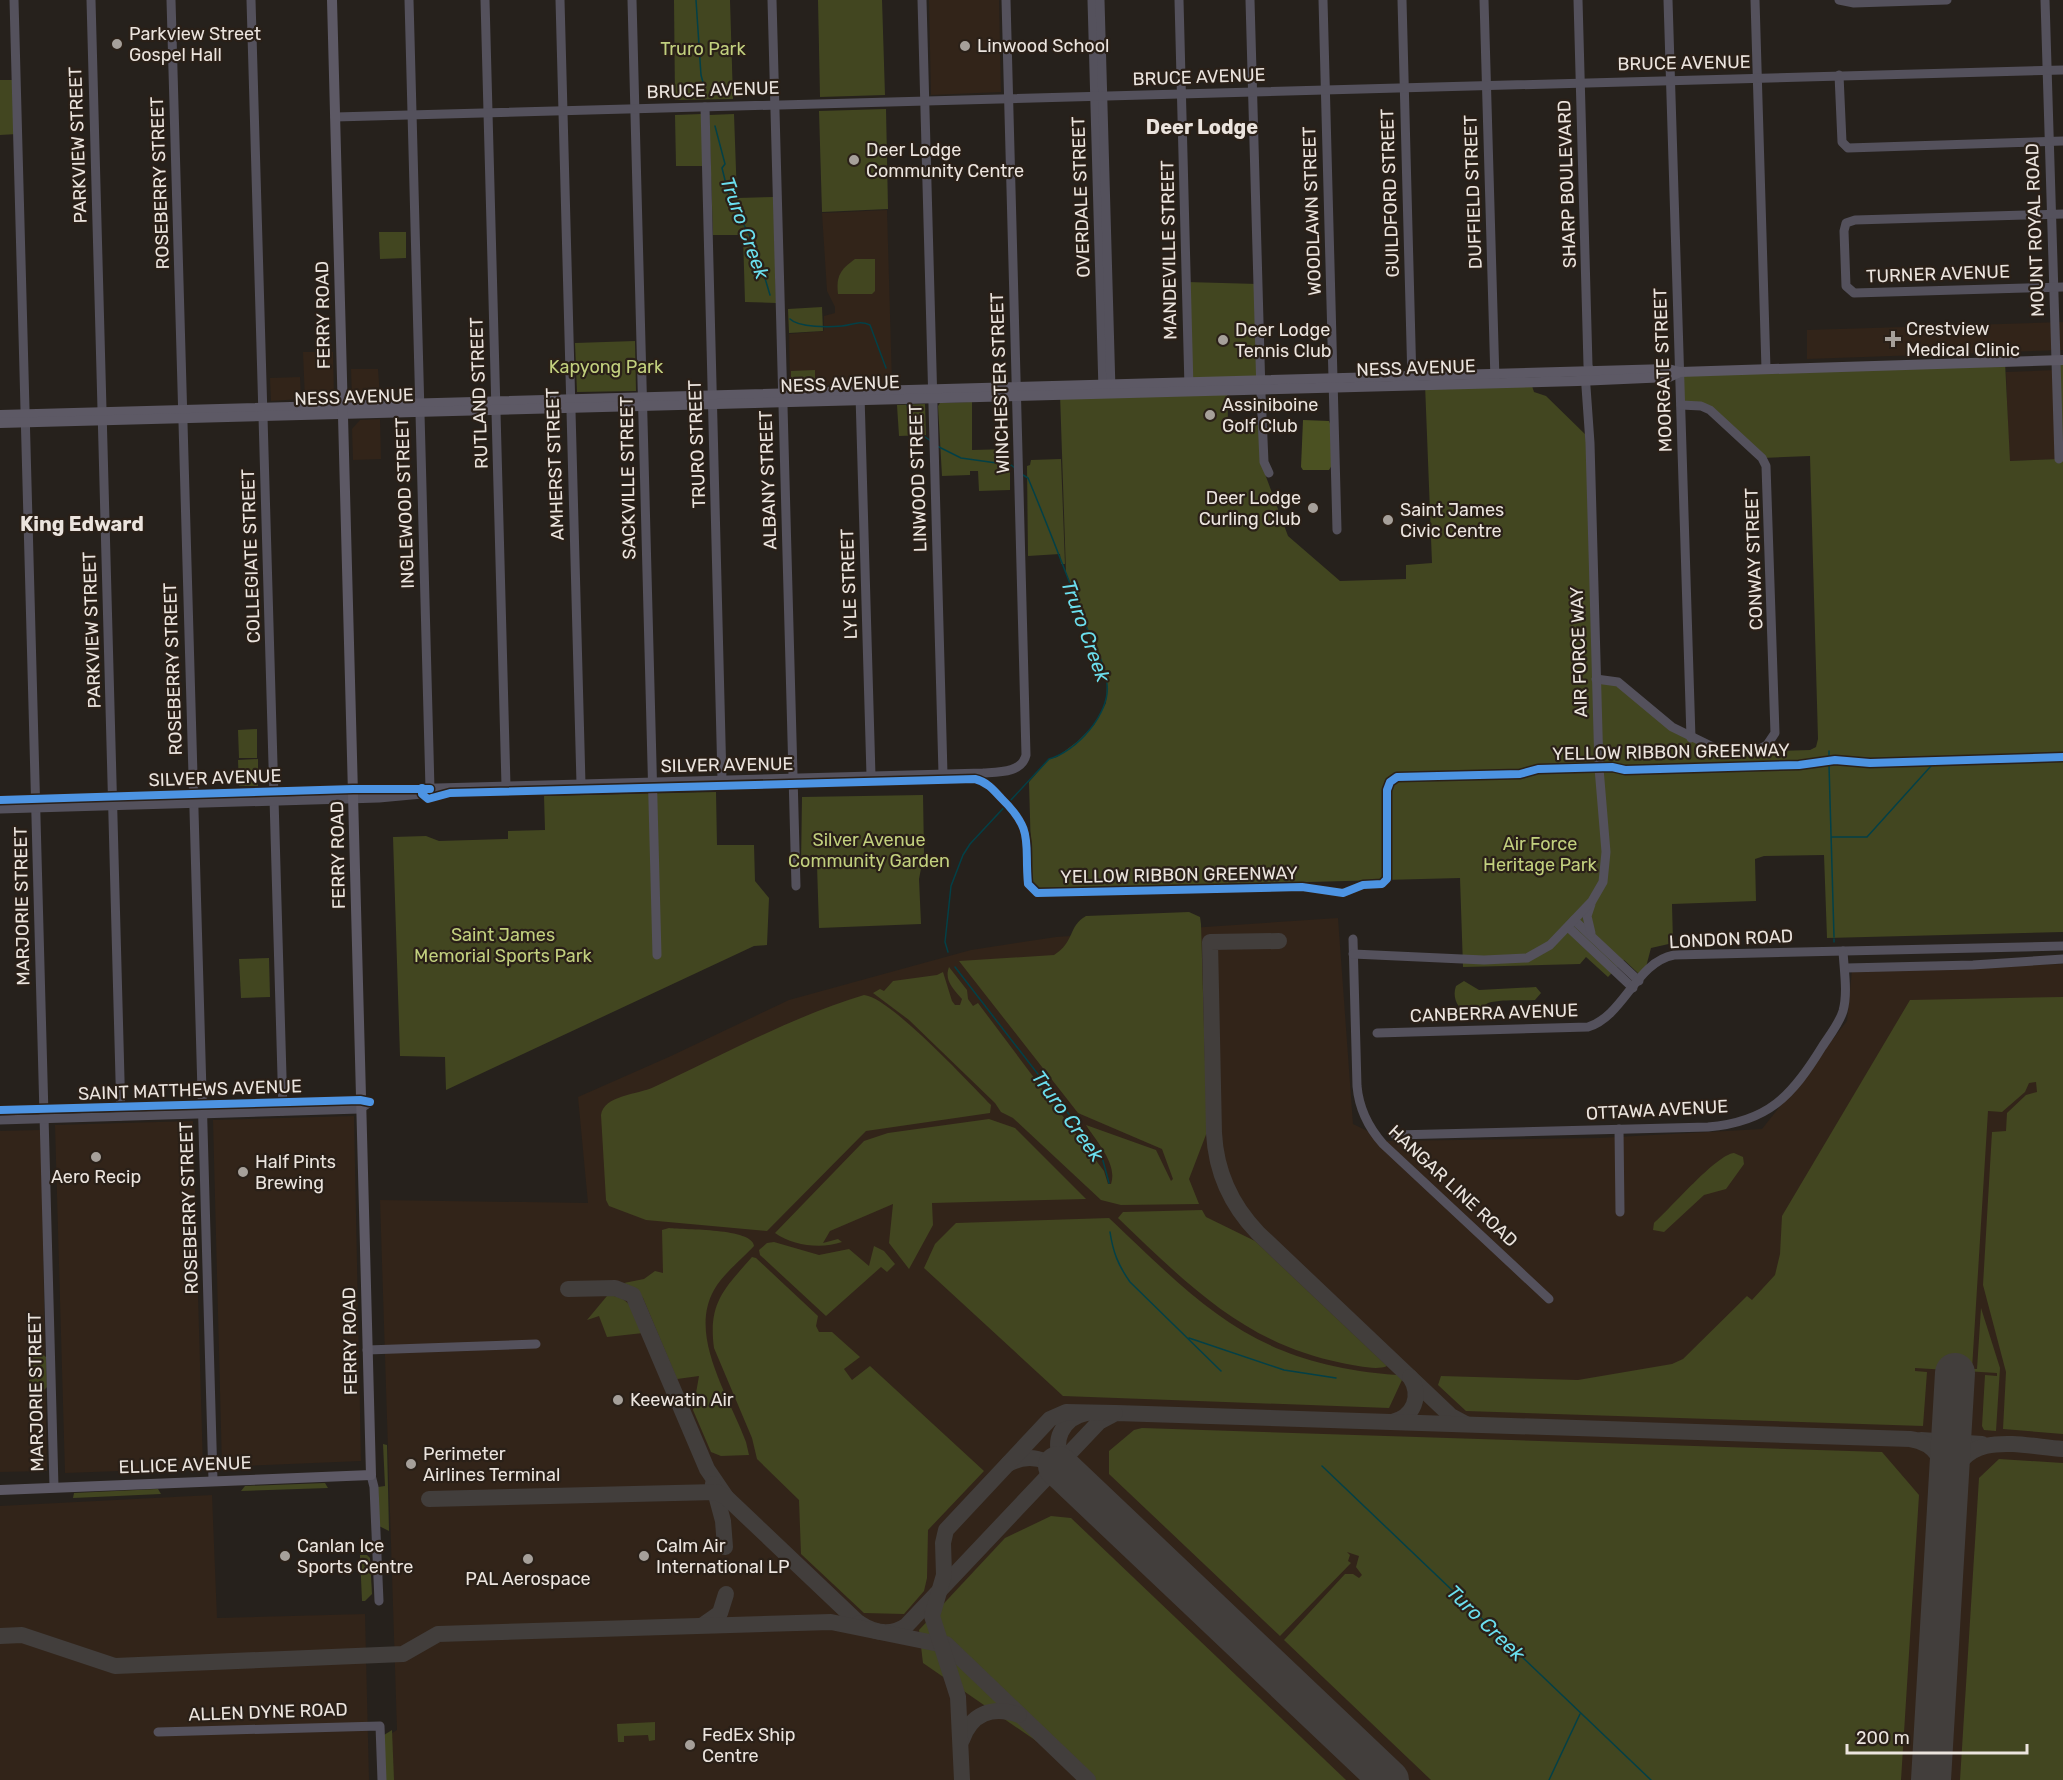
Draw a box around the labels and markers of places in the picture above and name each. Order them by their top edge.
place label: Parkview Street Gospel Hall [129,23,261,66]
place label: Linwood School [977,35,1109,57]
marker: Parkview Street Gospel Hall [110,37,124,51]
marker: Linwood School [958,39,972,53]
place label: Deer Lodge Community Centre [866,139,1024,182]
marker: Deer Lodge Community Centre [847,153,861,167]
place label: Crestview Medical Clinic [1906,318,2020,361]
place label: Deer Lodge Tennis Club [1235,319,1331,362]
marker: Crestview Medical Clinic [1884,330,1902,348]
marker: Deer Lodge Tennis Club [1216,333,1230,347]
place label: Assiniboine Golf Club [1222,394,1318,437]
marker: Assiniboine Golf Club [1203,408,1217,422]
place label: Deer Lodge Curling Club [1199,487,1301,530]
place label: Saint James Civic Centre [1400,499,1504,542]
marker: Deer Lodge Curling Club [1306,501,1320,515]
marker: Saint James Civic Centre [1381,513,1395,527]
marker: Aero Recip [89,1150,103,1164]
place label: Half Pints Brewing [255,1151,336,1194]
marker: Half Pints Brewing [236,1165,250,1179]
place label: Aero Recip [51,1166,141,1188]
place label: Keewatin Air [630,1389,734,1411]
marker: Keewatin Air [611,1393,625,1407]
place label: Perimeter Airlines Terminal [423,1443,560,1486]
marker: Perimeter Airlines Terminal [404,1457,418,1471]
place label: Canlan Ice Sports Centre [297,1535,413,1578]
place label: Calm Air International LP [656,1535,789,1578]
marker: Canlan Ice Sports Centre [278,1549,292,1563]
marker: Calm Air International LP [637,1549,651,1563]
marker: PAL Aerospace [521,1552,535,1566]
place label: PAL Aerospace [465,1568,591,1590]
place label: FedEx Ship Centre [702,1724,795,1767]
marker: FedEx Ship Centre [683,1738,697,1752]

